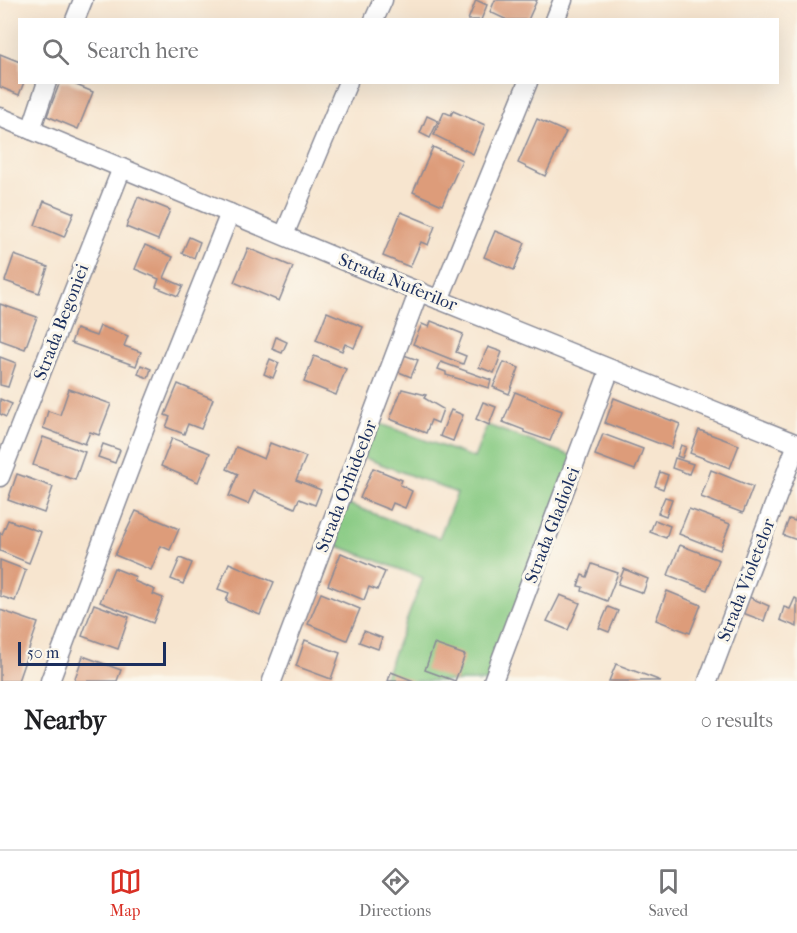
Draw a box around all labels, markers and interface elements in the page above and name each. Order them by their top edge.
search box [18,18,779,84]
icon: search [39,35,72,68]
text: Search here [87,38,199,64]
street label: Strada Nuferilor [335,249,461,316]
street label: Strada Begoniei [30,260,94,383]
street label: Strada Orhideelor [312,417,381,555]
street label: Strada Gladiolei [521,463,585,586]
street label: Strada Violetelor [713,515,780,645]
scale bar [18,639,166,666]
text: 50 m [27,643,59,662]
text: Nearby [24,705,106,736]
text: 0 results [701,709,773,732]
tab: Map [109,865,142,920]
tab: Directions [359,865,431,920]
tab: Saved [649,865,688,920]

